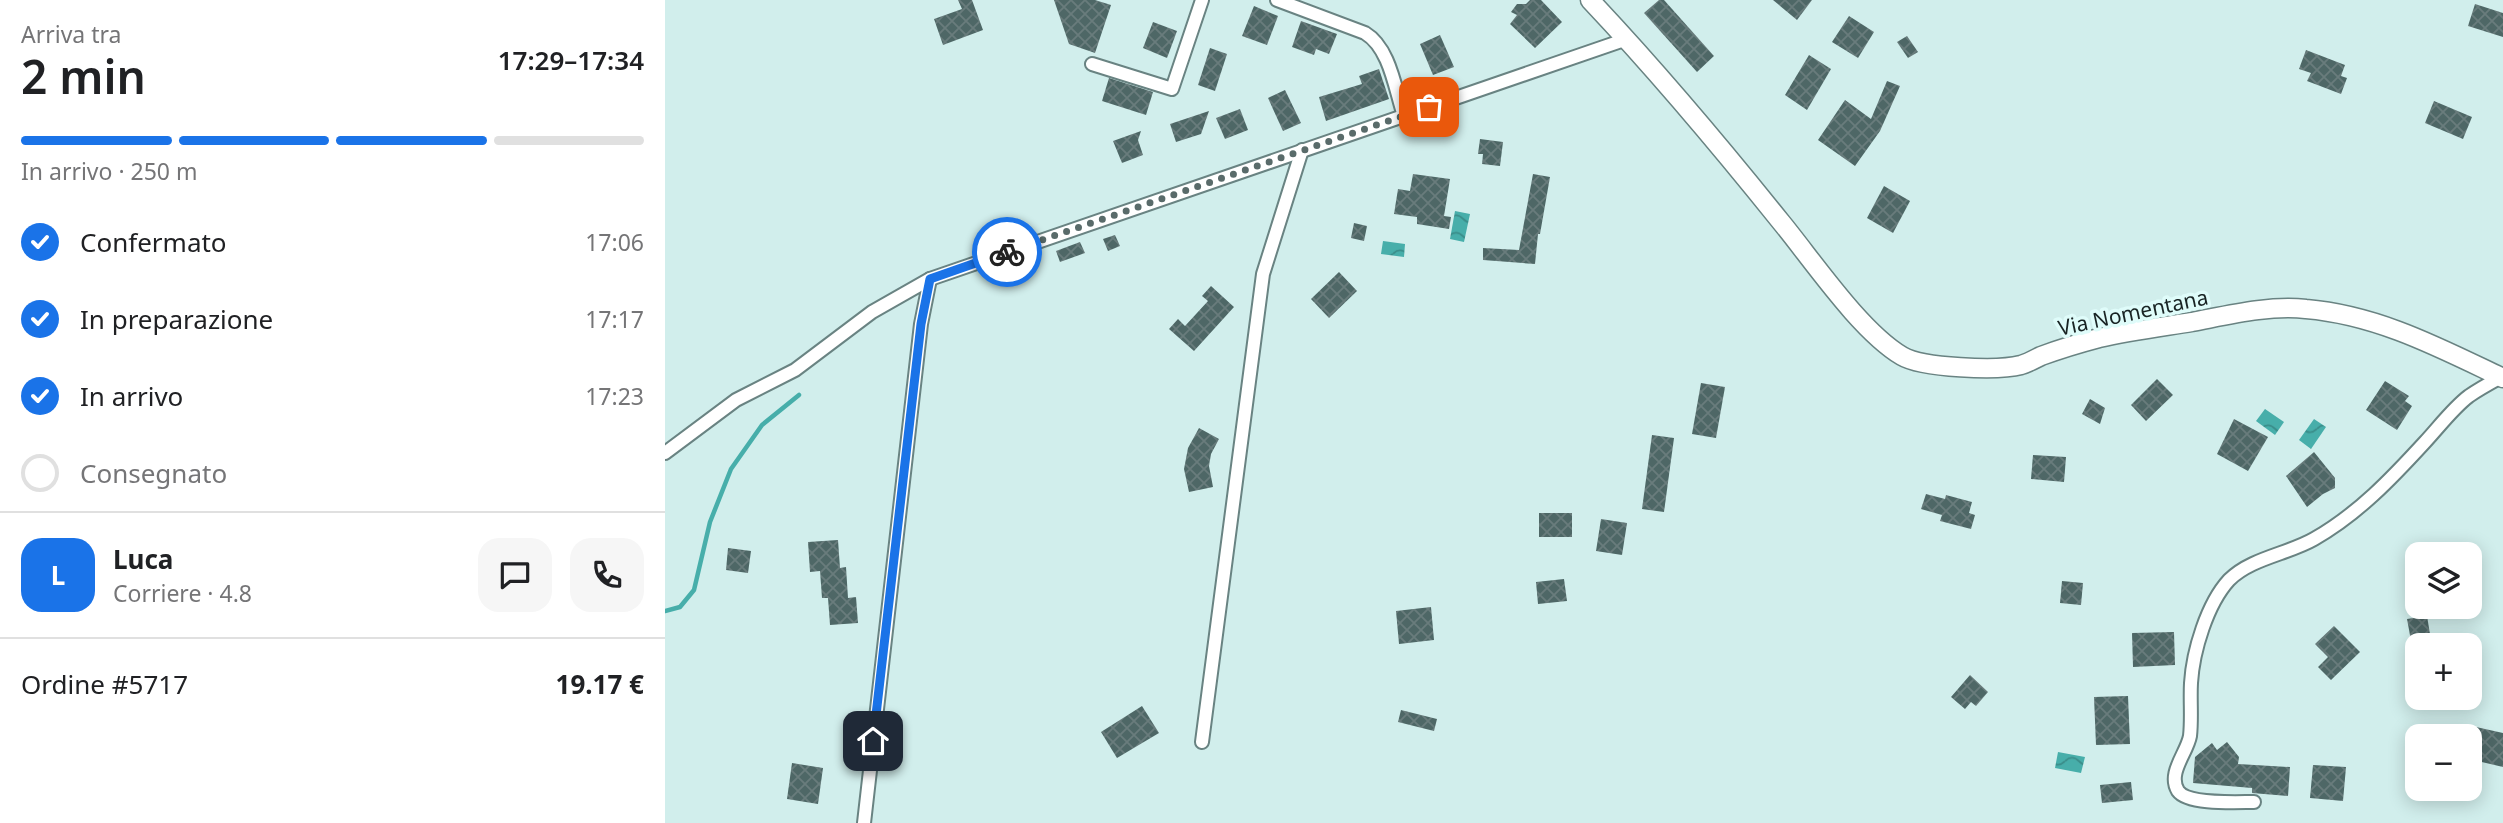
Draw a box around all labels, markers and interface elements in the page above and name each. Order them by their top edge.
text: Arriva tra [21,18,121,50]
text: 17:29–17:34 [498,42,644,78]
text: 2 min [21,45,146,107]
pin [1399,77,1459,137]
icon: bag [1410,88,1448,126]
text: In arrivo · 250 m [21,155,198,187]
courier [972,217,1042,287]
icon: check [21,223,59,261]
text: Confermato [80,224,227,260]
text: 17:06 [585,226,644,258]
icon: bike [988,233,1026,271]
street label: Via Nomentana [2055,282,2211,342]
icon: check [21,300,59,338]
text: In preparazione [80,301,273,337]
text: 17:17 [585,303,644,335]
icon: check [21,377,59,415]
text: In arrivo [80,378,183,414]
text: 17:23 [585,380,644,412]
text: Consegnato [80,455,227,491]
button: chat [478,538,552,612]
button: phone [570,538,644,612]
text: Luca [113,541,173,577]
map controls [2405,542,2482,801]
button: layers [2405,542,2482,619]
text: L [51,557,65,593]
text: Corriere · 4.8 [113,577,252,609]
button: + [2405,633,2482,710]
text: Ordine #5717 [21,666,188,702]
text: 19.17 € [556,666,644,702]
pin [843,711,903,771]
icon: home [854,722,892,760]
button: − [2405,724,2482,801]

